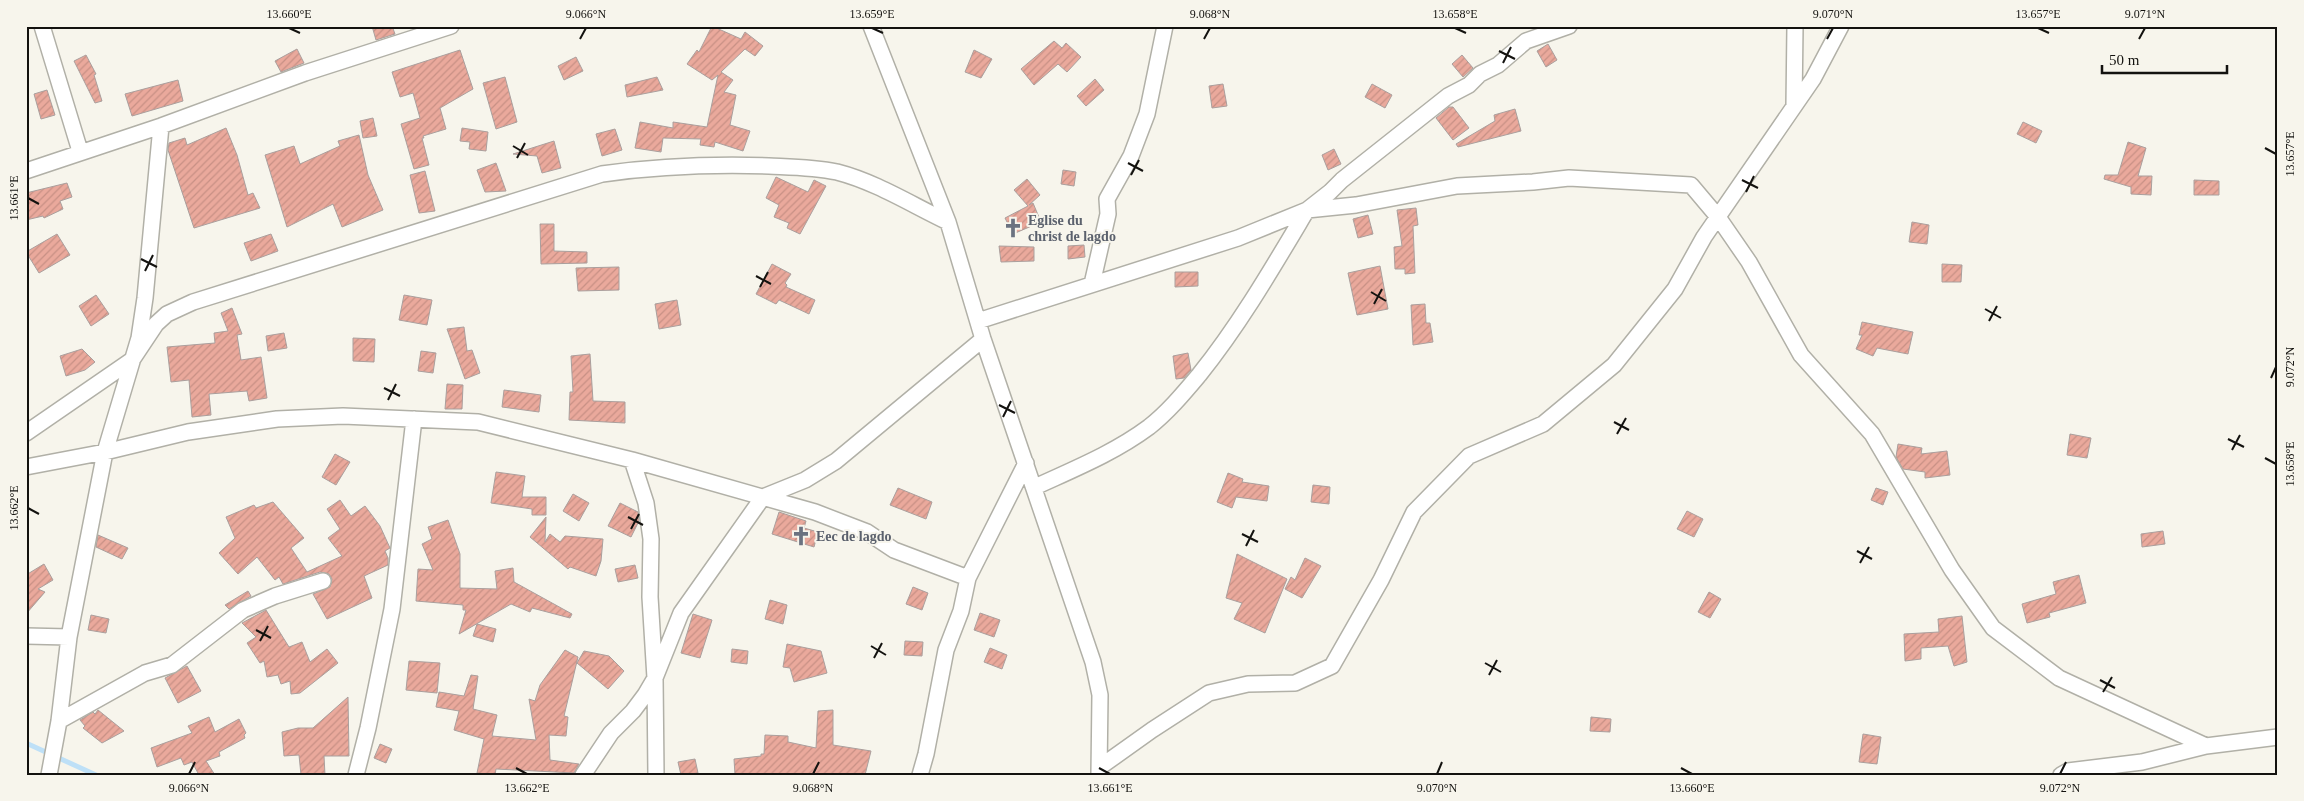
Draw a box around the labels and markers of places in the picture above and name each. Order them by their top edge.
place label: Eglise du christ de lagdo [1028,213,1116,244]
church icon: Eglise du christ de lagdo [1002,217,1024,239]
church icon: Eec de lagdo [790,525,812,547]
place label: Eec de lagdo [816,529,891,544]

